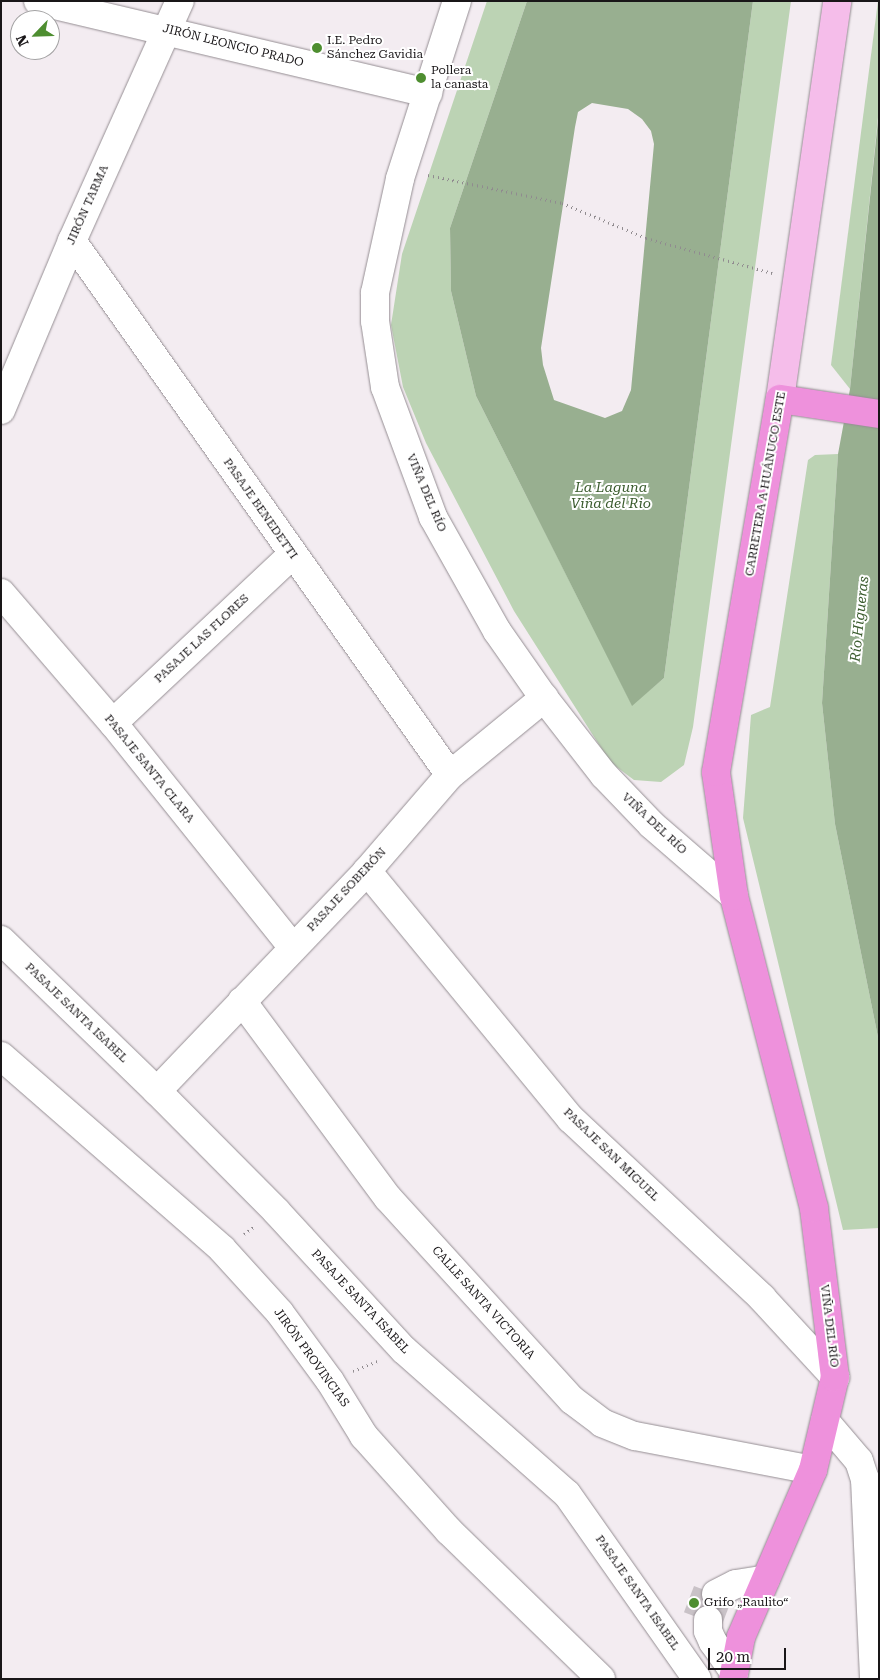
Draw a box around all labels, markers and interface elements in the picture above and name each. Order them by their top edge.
north arrow [10,10,60,60]
street label: JIRÓN LEONCIO PRADO [161,21,305,71]
text: N [13,33,32,49]
place label: I.E. Pedro Sánchez Gavidia [327,34,423,62]
marker: I.E. Pedro Sánchez Gavidia [311,42,323,54]
place label: Pollera la canasta [431,64,488,92]
marker: Pollera la canasta [415,72,427,84]
street label: JIRÓN TARMA [64,163,112,247]
street label: CARRETERA A HUÁNUCO ESTE [743,391,789,577]
street label: VIÑA DEL RÍO [403,452,449,534]
street label: PASAJE BENEDETTI [220,456,300,562]
water label: La Laguna Viña del Rio [571,479,651,512]
water label: Río Higueras [846,575,872,663]
street label: PASAJE LAS FLORES [152,592,252,686]
street label: PASAJE SANTA CLARA [101,712,197,826]
street label: VIÑA DEL RÍO [619,790,689,858]
street label: PASAJE SOBERÓN [304,845,390,935]
street label: PASAJE SANTA ISABEL [22,960,130,1066]
street label: PASAJE SAN MIGUEL [560,1105,662,1205]
street label: CALLE SANTA VICTORIA [428,1243,538,1363]
street label: PASAJE SANTA ISABEL [308,1247,412,1357]
street label: VIÑA DEL RÍO [817,1284,841,1368]
street label: JIRÓN PROVINCIAS [270,1306,352,1410]
street label: PASAJE SANTA ISABEL [592,1533,682,1653]
place label: Grifo „Raulito“ [704,1596,788,1610]
marker: Grifo „Raulito“ [688,1597,700,1609]
scale bar [710,1638,788,1670]
text: 20 m [716,1648,750,1666]

